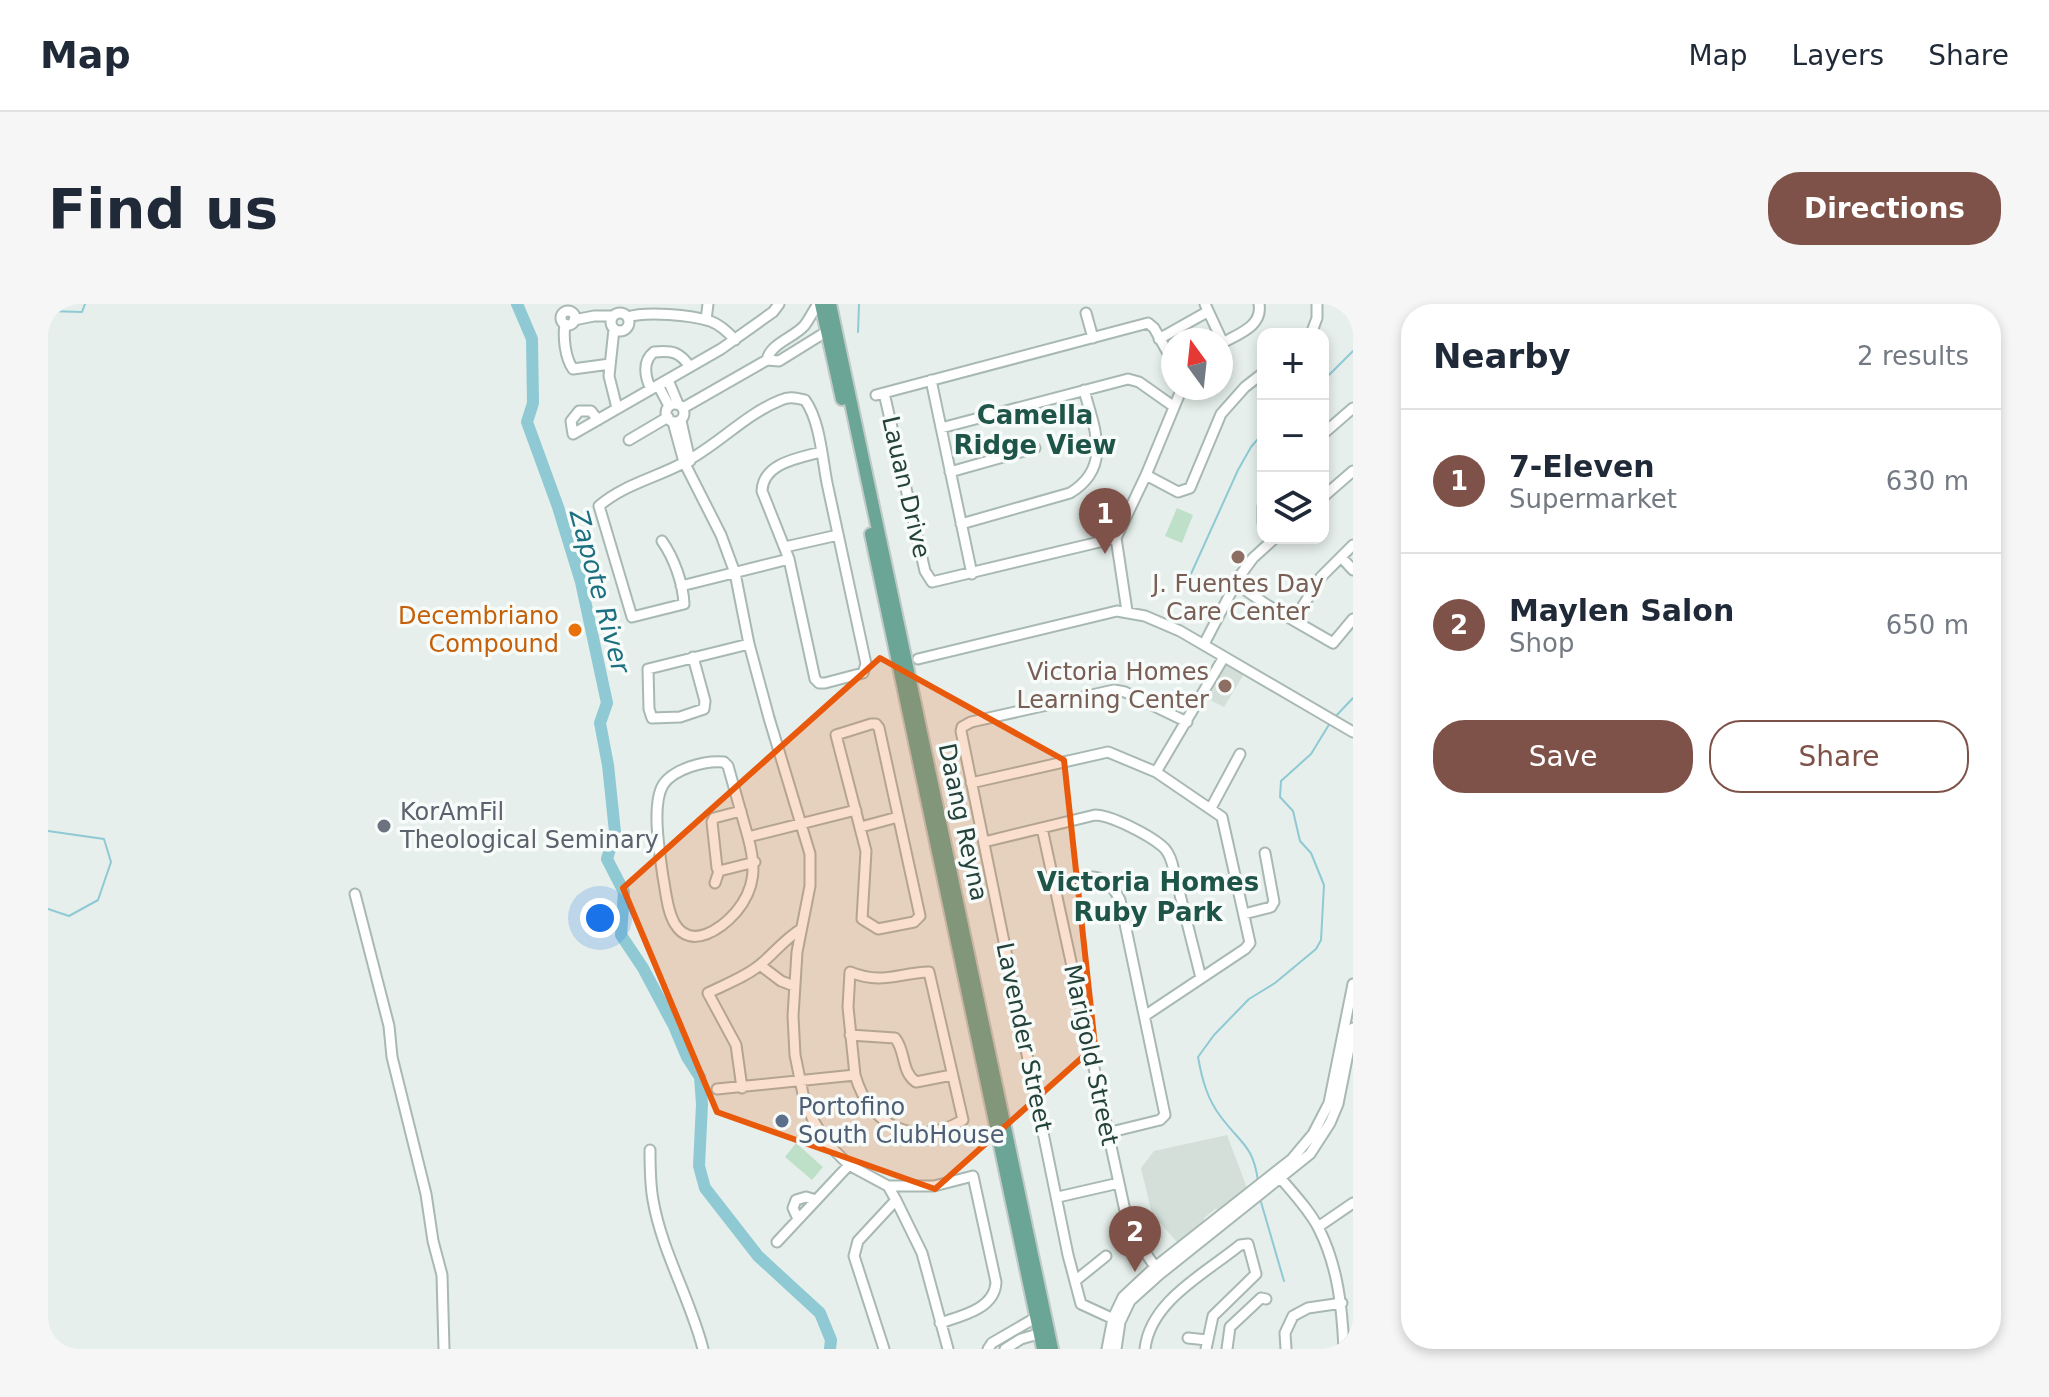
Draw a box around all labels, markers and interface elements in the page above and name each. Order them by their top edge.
text: Map [40,33,131,77]
text: Map [1688,39,1748,72]
text: Layers [1792,39,1884,72]
text: Share [1928,39,2009,72]
button: Directions [1768,172,2001,245]
text: Find us [48,176,278,241]
north arrow [1161,328,1233,400]
map controls [1257,328,1329,544]
button: + [1257,328,1329,400]
text: Nearby [1433,336,1571,376]
text: 2 results [1857,341,1969,371]
district label: Camella Ridge View [953,400,1117,460]
button: − [1257,400,1329,472]
street label: Lauan Drive [876,413,936,561]
text: 7-Eleven [1509,449,1655,484]
text: 1 [1450,466,1468,496]
text: 630 m [1886,466,1969,496]
button: layers [1257,472,1329,544]
text: Supermarket [1509,484,1677,514]
pin: 1 [1079,488,1131,554]
water label: Zapote River [564,505,637,678]
marker: J. Fuentes Day Care Center [1229,548,1247,566]
place label: J. Fuentes Day Care Center [1150,570,1324,626]
text: Maylen Salon [1509,593,1734,628]
place label: Decembriano Compound [398,602,559,658]
text: 2 [1450,610,1468,640]
text: 650 m [1886,610,1969,640]
marker: Decembriano Compound [566,621,584,639]
text: Shop [1509,628,1574,658]
place label: Victoria Homes Learning Center [1016,658,1209,714]
marker: Victoria Homes Learning Center [1216,677,1234,695]
button: Save [1433,720,1693,793]
button: Share [1709,720,1969,793]
street label: Daang Reyna [933,741,993,903]
place label: KorAmFil Theological Seminary [399,798,659,854]
marker: KorAmFil Theological Seminary [375,817,393,835]
district label: Victoria Homes Ruby Park [1037,867,1259,927]
your location [580,898,620,938]
street label: Lavender Street [990,940,1058,1134]
street label: Marigold Street [1058,962,1124,1148]
place label: Portofino South ClubHouse [798,1093,1004,1149]
marker: Portofino South ClubHouse [773,1112,791,1130]
pin: 2 [1109,1206,1161,1272]

